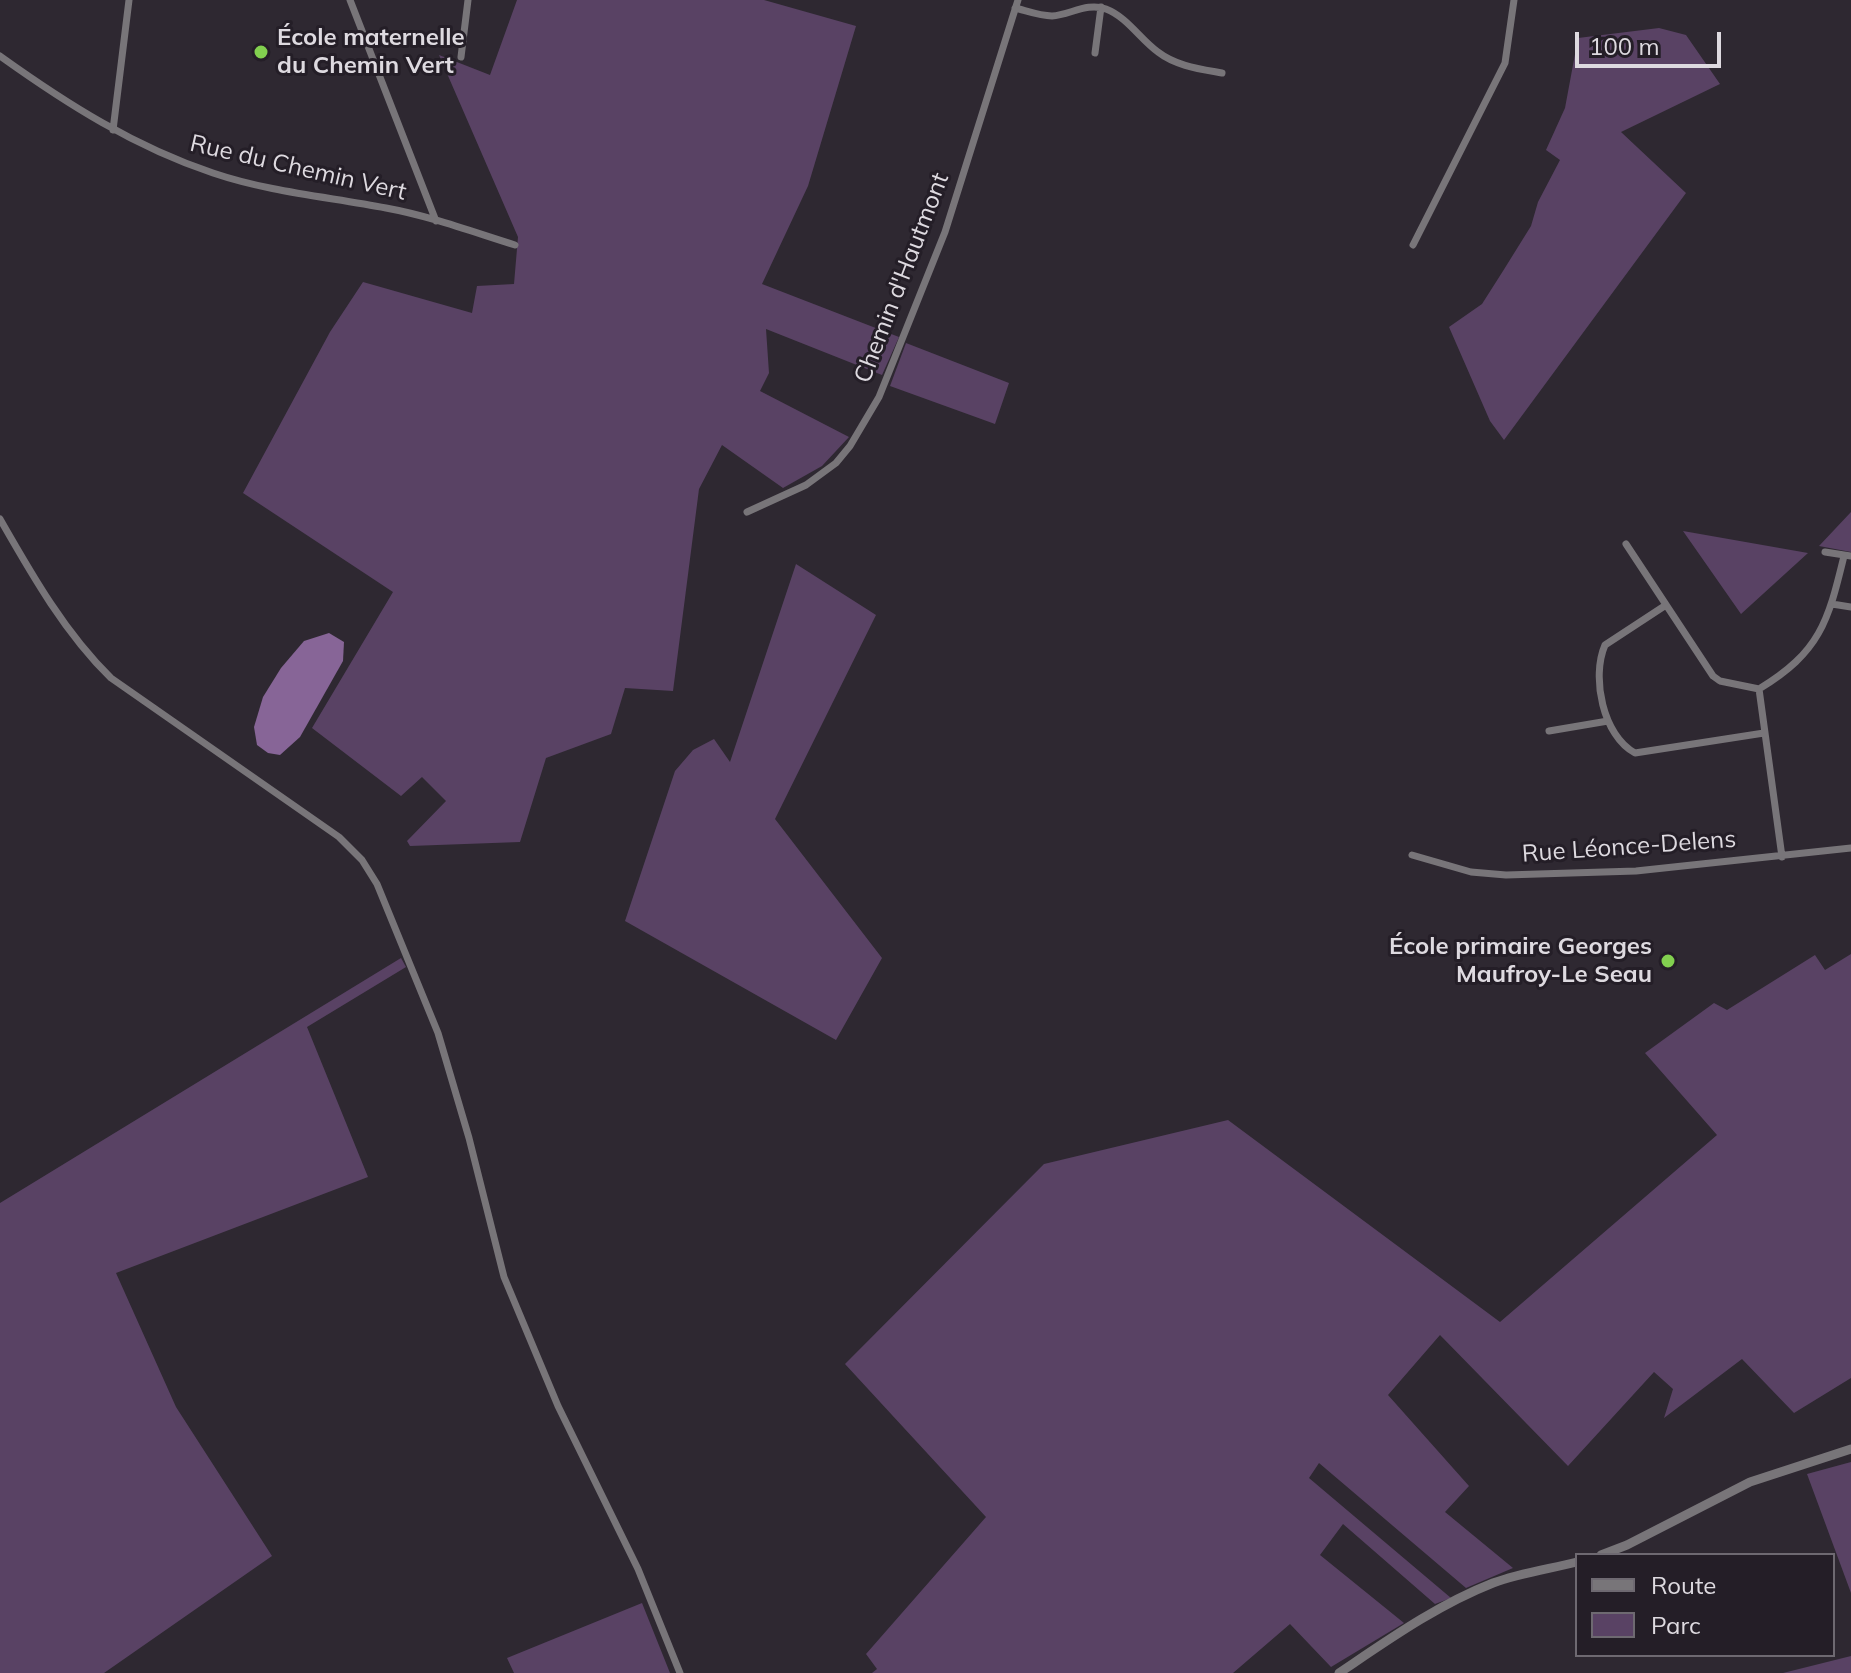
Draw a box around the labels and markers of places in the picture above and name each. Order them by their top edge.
place label: École maternelle du Chemin Vert [277,24,465,80]
marker: École maternelle du Chemin Vert [252,43,270,61]
place label: École primaire Georges Maufroy-Le Seau [1389,933,1652,989]
marker: École primaire Georges Maufroy-Le Seau [1659,952,1677,970]

